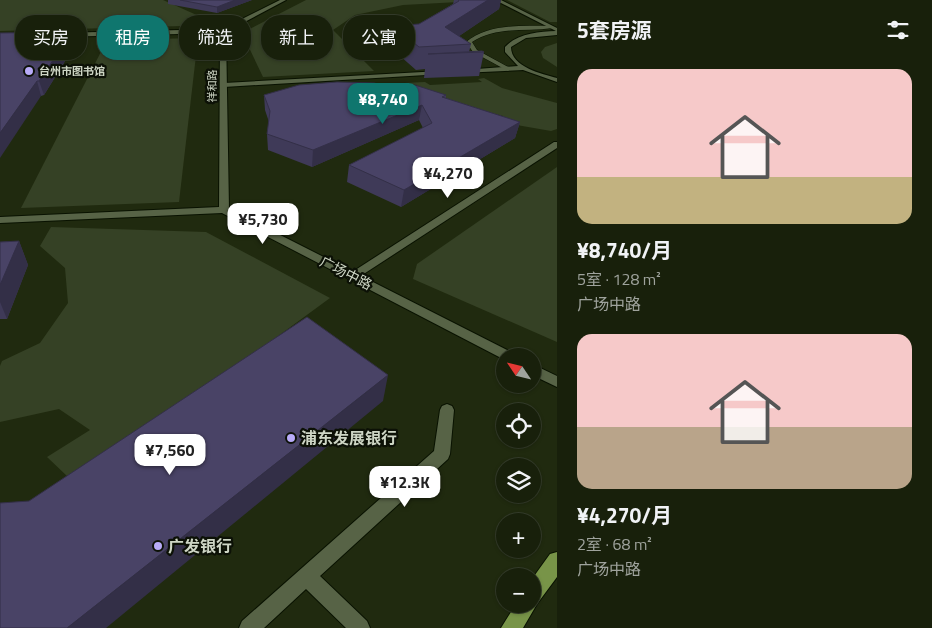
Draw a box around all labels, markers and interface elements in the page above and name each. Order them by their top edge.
text: 5套房源 [577,14,652,46]
chip: 买房 [15,15,87,60]
chip: 租房 [97,15,169,60]
chip: 筛选 [179,15,251,60]
chip: 新上 [261,15,333,60]
chip: 公寓 [343,15,415,60]
icon: filters [884,16,912,44]
place label: 台州市图书馆 [39,63,105,79]
marker: 台州市图书馆 [23,65,35,77]
street label: 祥和路 [204,70,220,103]
pin: ¥8,740 [342,82,424,125]
text: ¥8,740 [358,87,408,111]
icon: home [700,102,790,192]
pin: ¥4,270 [407,156,489,199]
text: ¥4,270 [423,161,473,185]
pin: ¥5,730 [222,202,304,245]
text: ¥5,730 [238,207,288,231]
text: ¥8,740/月 [577,234,672,266]
street label: 广场中路 [317,250,376,295]
text: 5室 · 128 m² [577,267,661,291]
text: 广场中路 [577,292,641,316]
north arrow [496,348,541,392]
map controls [496,348,541,613]
icon: home [700,367,790,457]
button: locate [496,403,541,448]
place label: 浦东发展银行 [301,426,397,450]
marker: 浦东发展银行 [285,432,297,444]
pin: ¥7,560 [129,434,211,476]
text: ¥7,560 [145,438,195,462]
button: layers [496,458,541,503]
pin: ¥12.3K [364,466,446,508]
text: ¥12.3K [380,470,430,494]
text: ¥4,270/月 [577,499,672,531]
button: + [496,513,541,558]
text: 2室 · 68 m² [577,532,652,556]
place label: 广发银行 [168,534,232,558]
marker: 广发银行 [152,540,164,552]
text: 广场中路 [577,557,641,581]
button: − [496,568,541,613]

